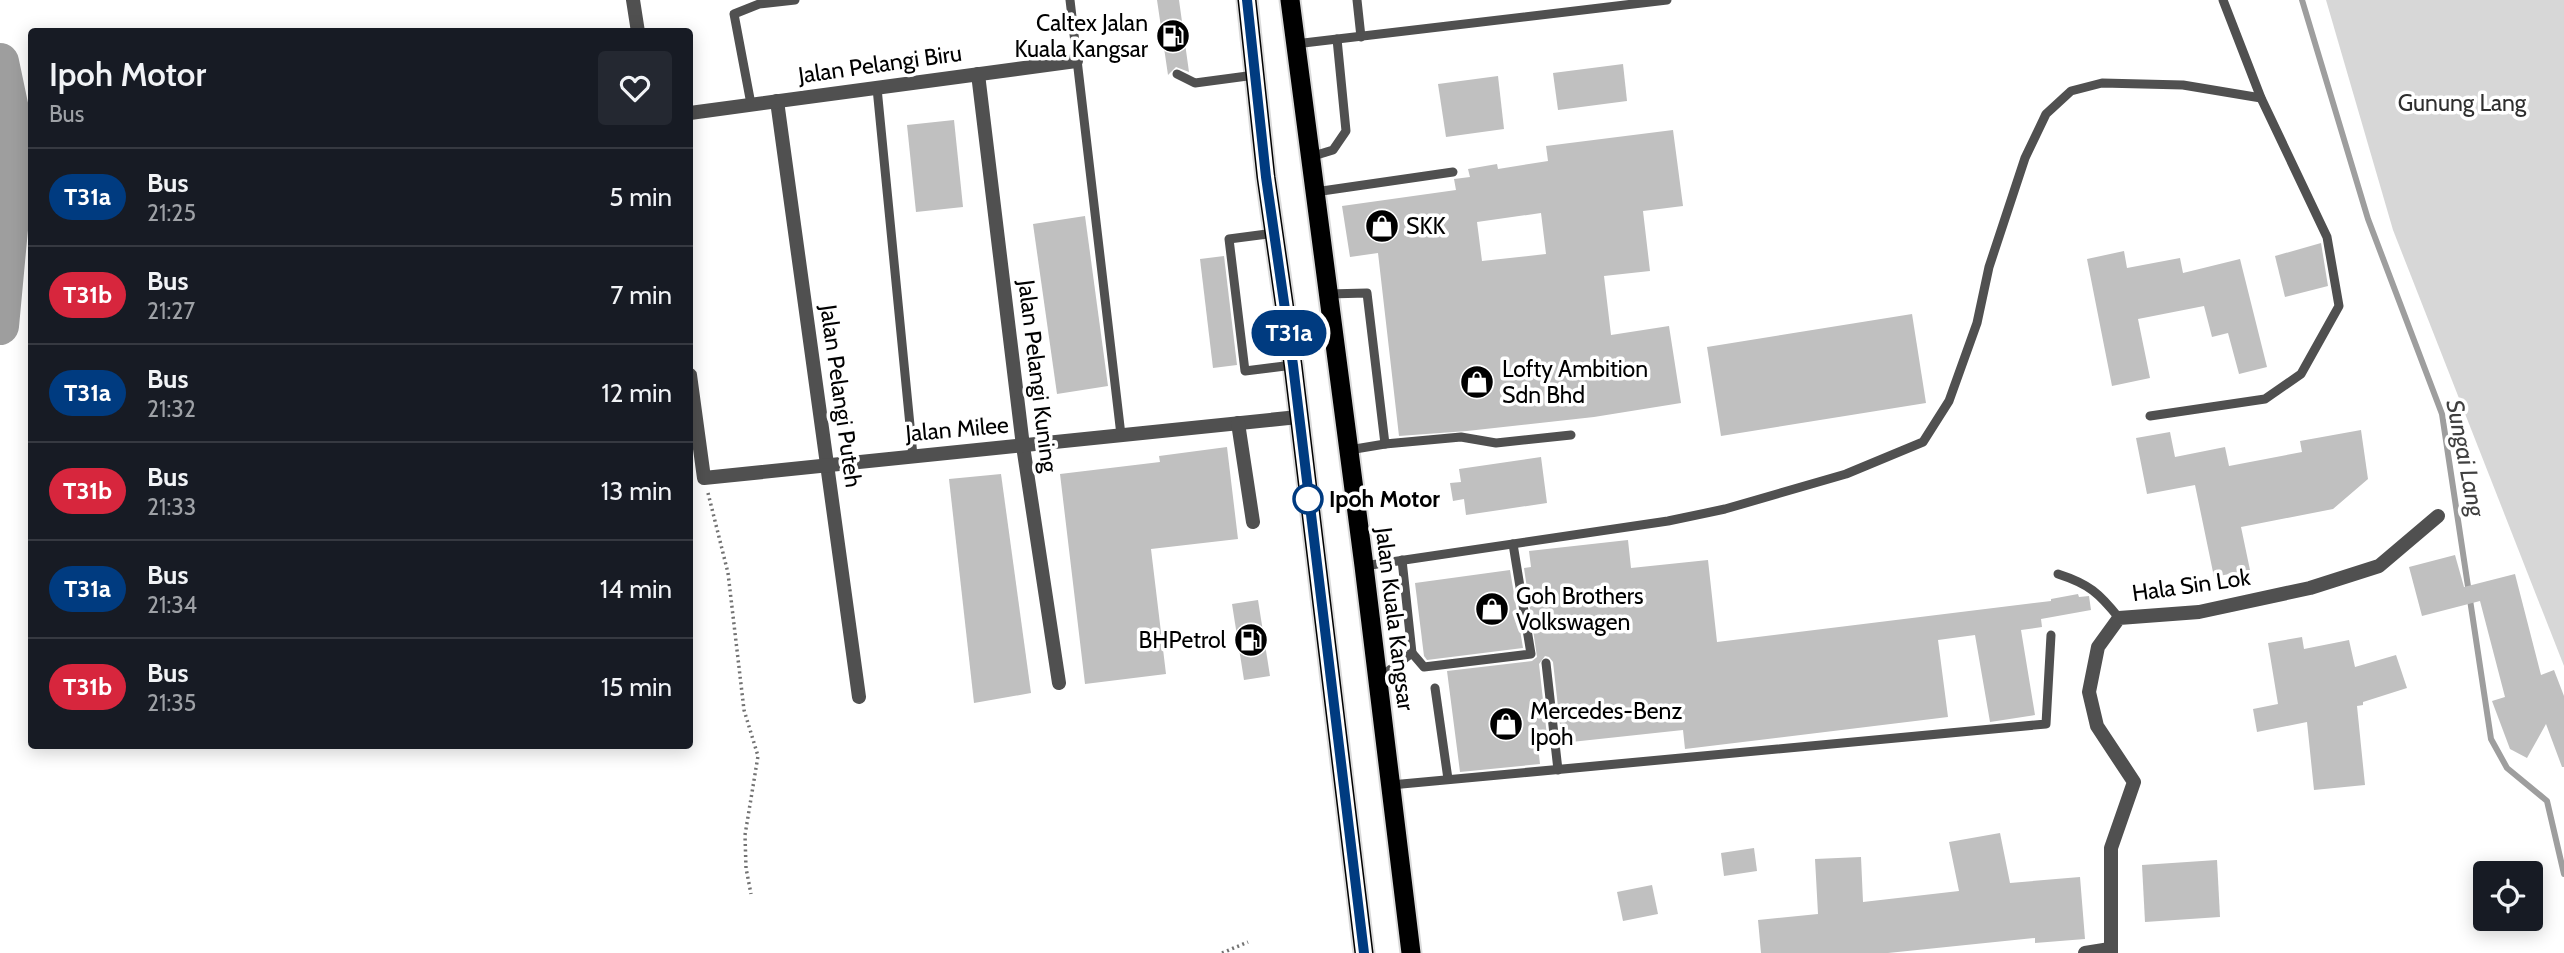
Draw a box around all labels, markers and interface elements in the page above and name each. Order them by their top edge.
place label: Caltex Jalan Kuala Kangsar [1015,9,1149,63]
fuel station icon: Caltex Jalan Kuala Kangsar [1154,17,1192,55]
street label: Jalan Pelangi Biru [795,39,964,89]
button: heart [598,51,672,125]
text: Ipoh Motor [49,54,206,94]
park label: Gunung Lang [2398,89,2527,117]
text: Bus [49,100,84,128]
text: Bus [147,167,188,199]
text: 5 min [609,181,672,213]
text: T31a [64,182,111,211]
text: 21:25 [147,199,196,227]
shop icon: SKK [1363,207,1401,245]
place label: SKK [1406,212,1445,240]
text: Bus [147,265,188,297]
street label: Jalan Pelangi Kuning [1012,277,1064,474]
text: 7 min [610,279,672,311]
text: T31b [63,280,112,309]
text: 21:27 [147,297,195,325]
street label: Jalan Pelangi Puteh [814,302,868,489]
line badge: T31a [1240,310,1338,356]
text: T31a [1265,318,1313,347]
place label: Lofty Ambition Sdn Bhd [1502,355,1648,409]
text: Bus [147,363,188,395]
shop icon: Lofty Ambition Sdn Bhd [1458,363,1496,401]
text: 12 min [601,377,672,409]
text: T31a [64,378,111,407]
text: 21:32 [147,395,196,423]
water label: Sungai Lang [2440,397,2492,520]
street label: Jalan Milee [903,411,1010,448]
text: Bus [147,461,188,493]
text: 13 min [601,475,672,507]
text: T31b [63,476,112,505]
marker: Ipoh Motor [1293,484,1323,514]
place label: Ipoh Motor [1329,485,1440,513]
text: 21:33 [147,493,196,521]
street label: Jalan Kuala Kangsar [1370,525,1420,713]
text: Bus [147,559,188,591]
street label: Hala Sin Lok [2130,563,2253,607]
text: 14 min [600,573,672,605]
text: T31a [64,574,111,603]
place label: Goh Brothers Volkswagen [1516,582,1643,636]
shop icon: Goh Brothers Volkswagen [1473,590,1511,628]
text: 21:34 [147,591,197,619]
fuel station icon: BHPetrol [1232,621,1270,659]
place label: BHPetrol [1139,626,1227,654]
text: Bus [147,657,188,689]
text: 15 min [601,671,672,703]
text: T31b [63,672,112,701]
text: 21:35 [147,689,196,717]
place label: Mercedes-Benz Ipoh [1530,697,1682,751]
shop icon: Mercedes-Benz Ipoh [1487,705,1525,743]
map controls [2473,861,2543,931]
button: locate [2473,861,2543,931]

